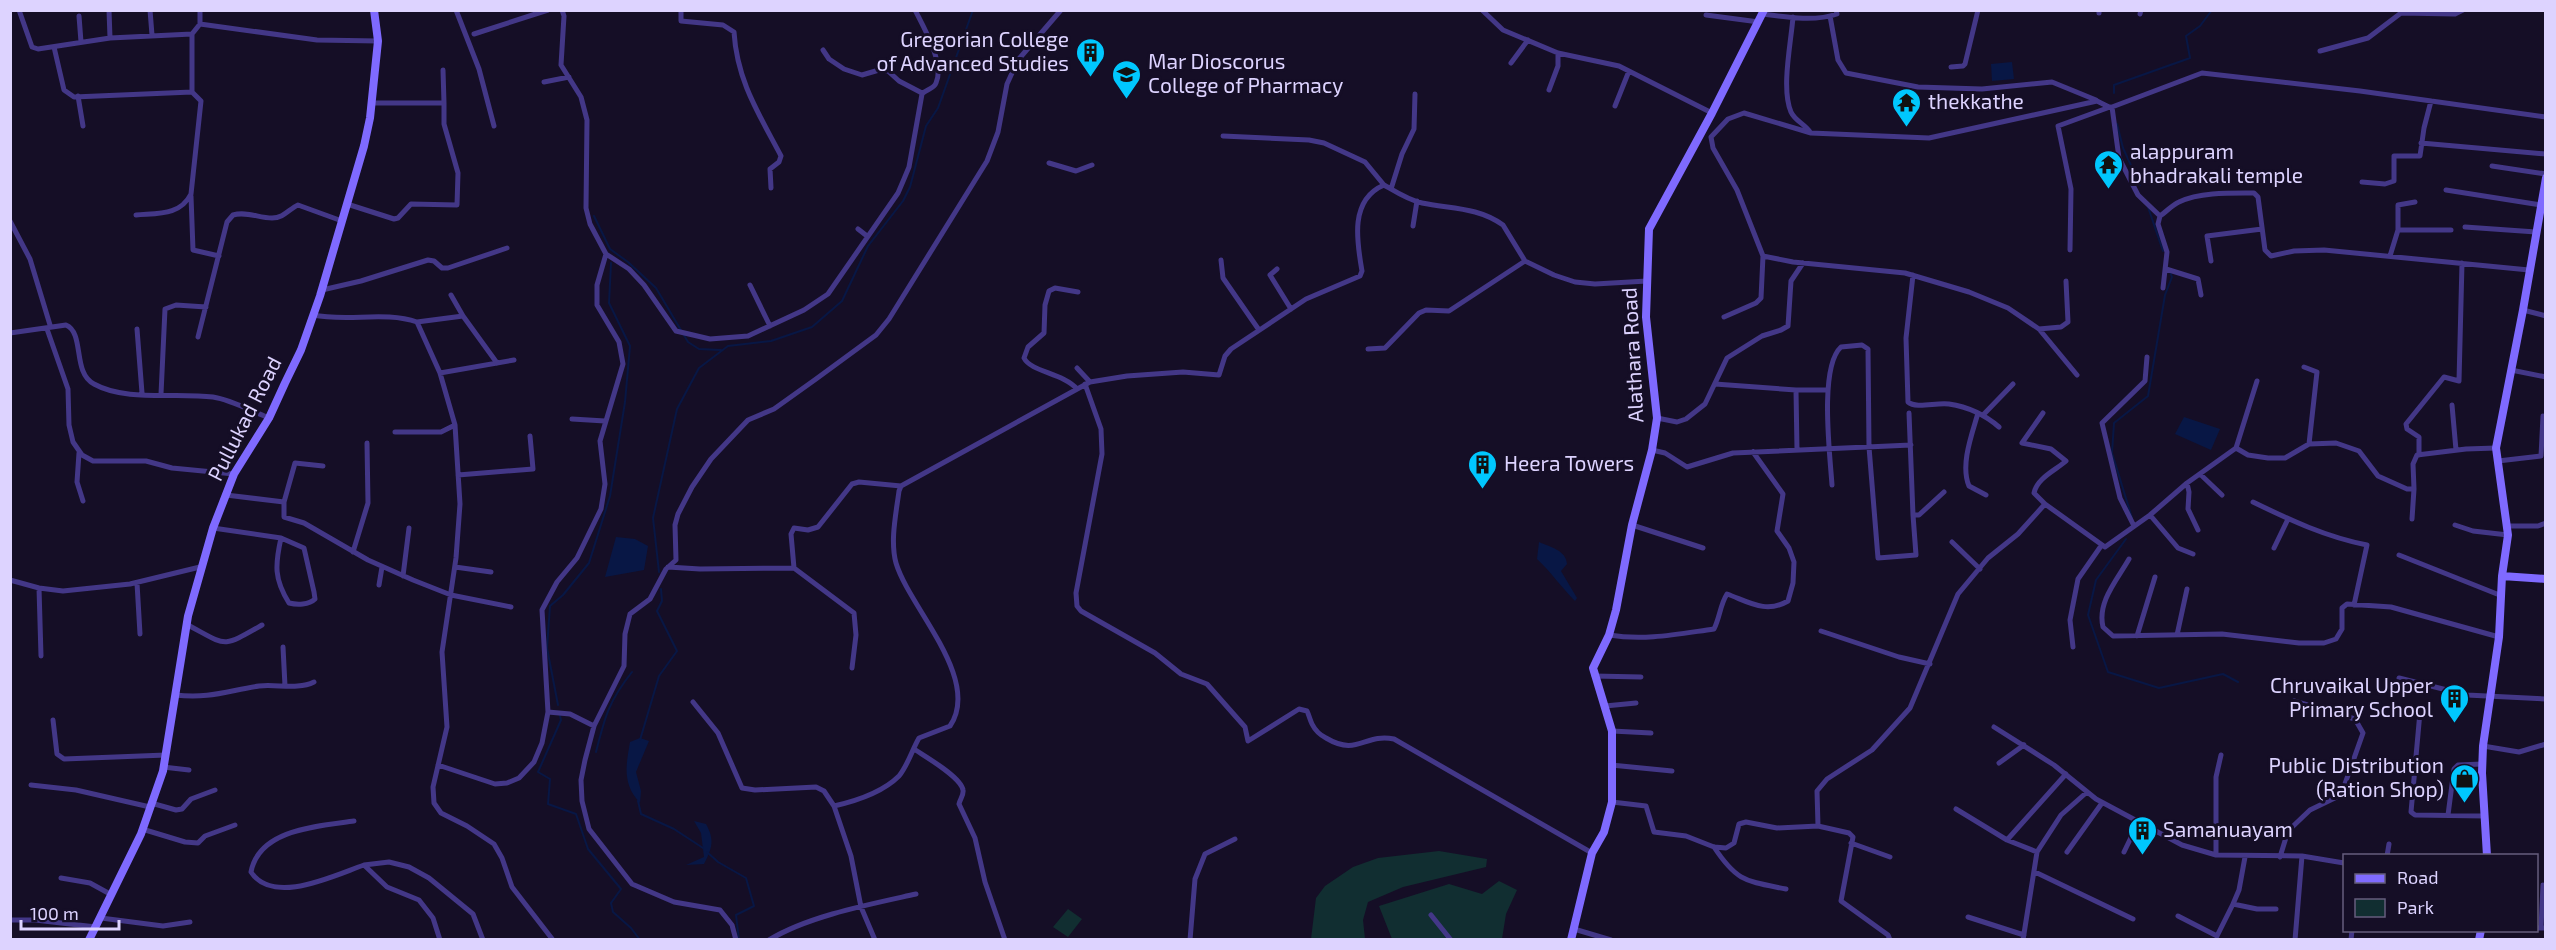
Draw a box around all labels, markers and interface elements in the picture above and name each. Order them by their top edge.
place label: Gregorian College of Advanced Studies [877,26,1069,75]
building icon: Gregorian College of Advanced Studies [1074,36,1106,78]
place label: Mar Dioscorus College of Pharmacy [1148,48,1343,97]
school or university icon: Mar Dioscorus College of Pharmacy [1111,58,1143,100]
temple icon: thekkathe [1891,86,1923,128]
place label: thekkathe [1928,88,2024,113]
place label: alappuram bhadrakali temple [2130,138,2303,187]
temple icon: alappuram bhadrakali temple [2093,148,2125,190]
street label: Alathara Road [1615,287,1648,423]
street label: Pullukad Road [202,352,286,485]
building icon: Heera Towers [1467,448,1499,490]
place label: Heera Towers [1504,450,1634,475]
place label: Chruvaikal Upper Primary School [2270,672,2434,721]
building icon: Chruvaikal Upper Primary School [2438,682,2470,724]
place label: Public Distribution (Ration Shop) [2269,752,2444,801]
shop icon: Public Distribution (Ration Shop) [2449,762,2481,804]
building icon: Samanuayam [2126,814,2158,856]
place label: Samanuayam [2163,816,2293,841]
legend [2343,854,2538,932]
text: Road [2397,866,2438,888]
scale bar [21,893,118,931]
text: Park [2397,896,2434,918]
text: 100 m [30,902,79,924]

